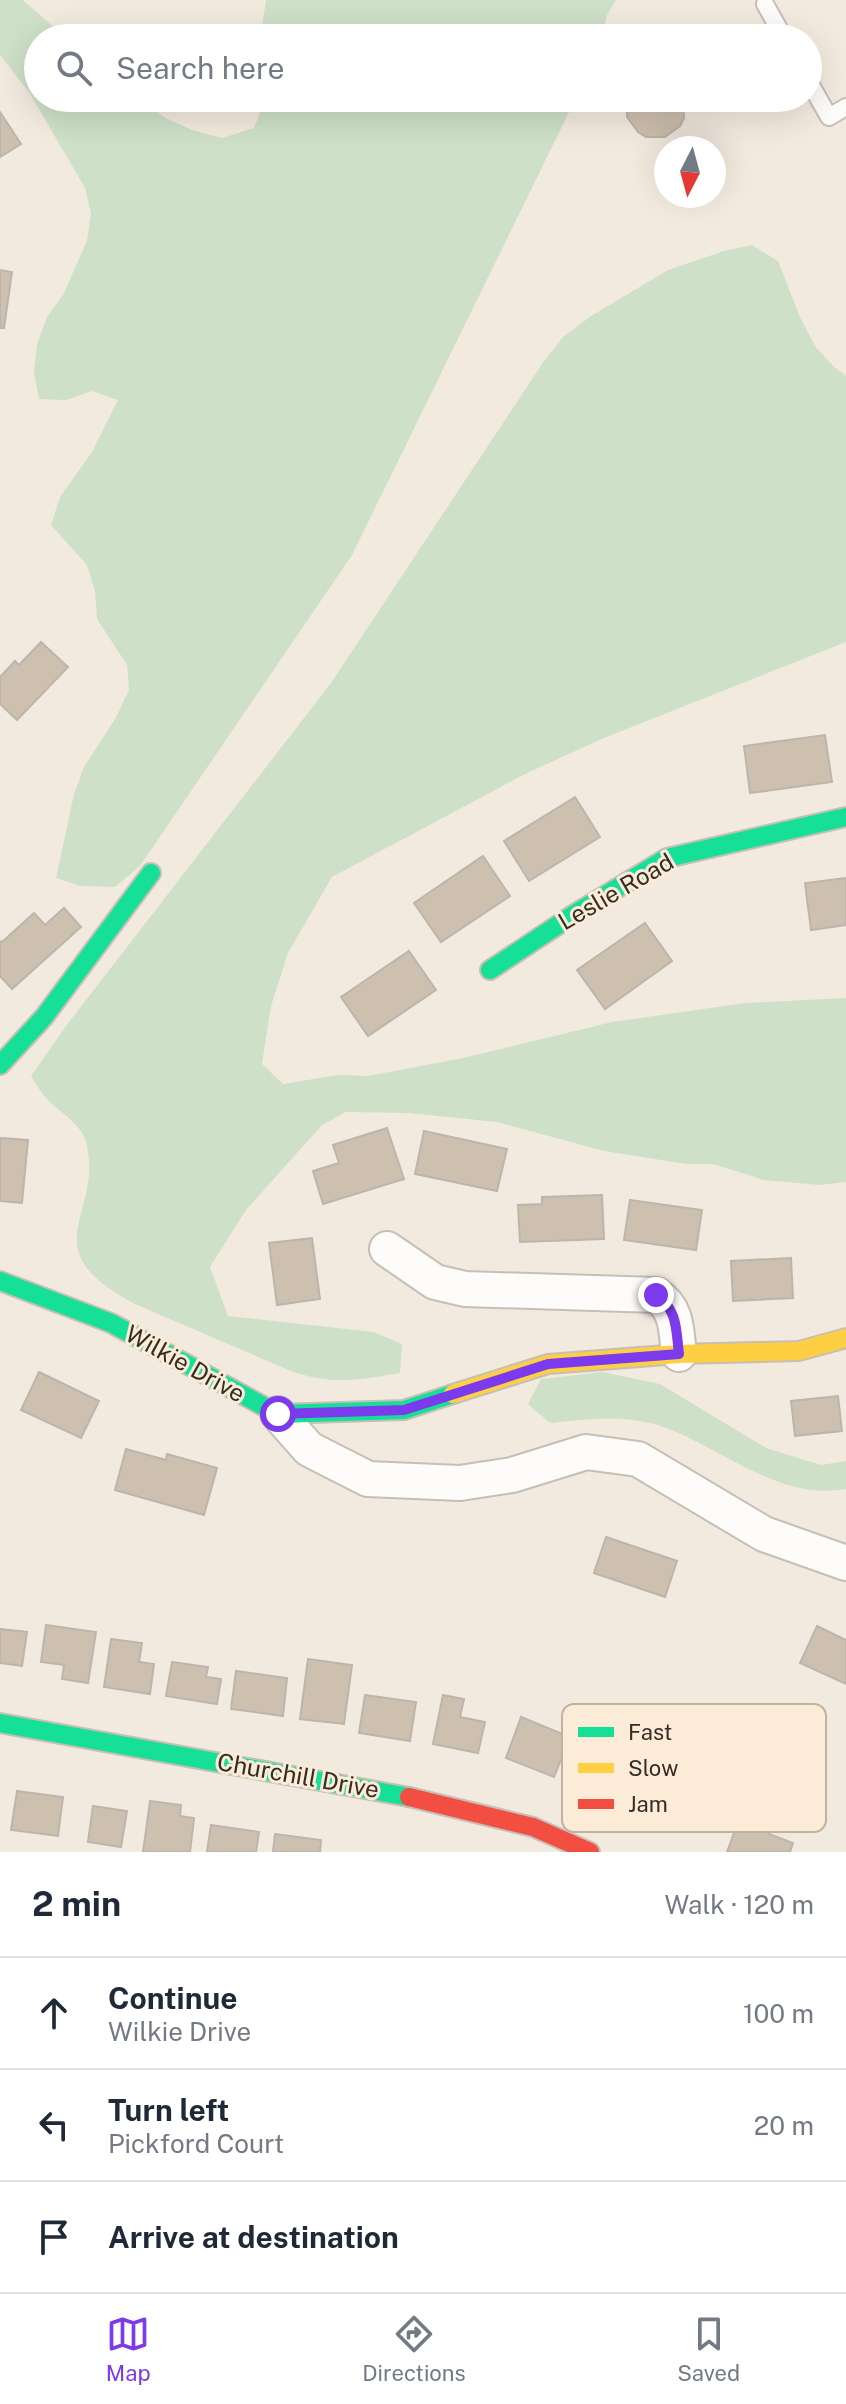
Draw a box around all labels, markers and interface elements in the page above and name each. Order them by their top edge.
search box [24,24,822,112]
icon: search [52,46,96,90]
text: Search here [116,50,284,86]
north arrow [654,136,726,208]
street label: Leslie Road [553,847,678,935]
route end [638,1277,674,1313]
street label: Wilkie Drive [121,1319,250,1407]
route start [260,1396,296,1432]
legend [562,1704,826,1832]
text: Fast [628,1719,672,1745]
street label: Churchill Drive [215,1747,381,1803]
text: Slow [628,1755,678,1781]
text: Jam [628,1791,668,1817]
text: 2 min [32,1884,121,1924]
text: Walk · 120 m [664,1889,814,1920]
text: Continue [108,1980,238,2016]
icon: ahead [32,1991,76,2035]
text: 100 m [743,1998,814,2029]
text: Wilkie Drive [108,2016,251,2047]
text: Turn left [108,2092,229,2128]
icon: left [32,2103,76,2147]
text: 20 m [754,2110,814,2141]
text: Pickford Court [108,2128,284,2159]
icon: arrive [32,2215,76,2259]
text: Arrive at destination [108,2219,399,2255]
tab: Map [106,2312,151,2386]
tab: Directions [362,2312,466,2386]
tab: Saved [677,2312,740,2386]

